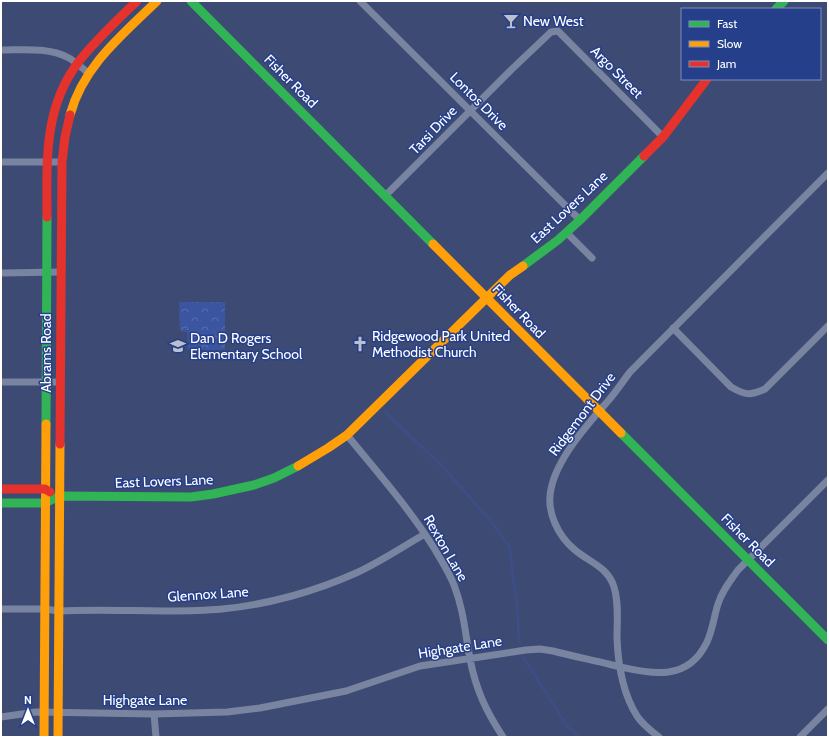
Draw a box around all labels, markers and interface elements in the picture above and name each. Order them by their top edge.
legend [681,8,821,80]
bar icon: New West [502,12,520,30]
place label: New West [523,12,584,30]
text: Fast [717,16,737,31]
text: Slow [717,36,742,51]
street label: Argo Street [587,42,647,102]
street label: Fisher Road [260,50,322,112]
text: Jam [716,56,736,71]
street label: Lontos Drive [446,68,512,134]
street label: Tarsi Drive [405,102,461,158]
street label: East Lovers Lane [527,167,611,247]
street label: Fisher Road [489,280,549,342]
street label: Abrams Road [37,313,55,393]
place label: Ridgewood Park United Methodist Church [372,327,510,361]
place label: Dan D Rogers Elementary School [190,329,303,363]
church icon: Ridgewood Park United Methodist Church [351,335,369,353]
school or university icon: Dan D Rogers Elementary School [169,337,187,355]
street label: Ridgemont Drive [545,369,619,459]
street label: East Lovers Lane [114,470,214,492]
street label: Fisher Road [717,509,779,571]
street label: Rexton Lane [420,511,472,585]
street label: Glennox Lane [167,582,249,606]
street label: Highgate Lane [417,631,503,663]
north arrow [8,690,48,730]
street label: Highgate Lane [103,691,187,709]
text: N [24,693,32,707]

